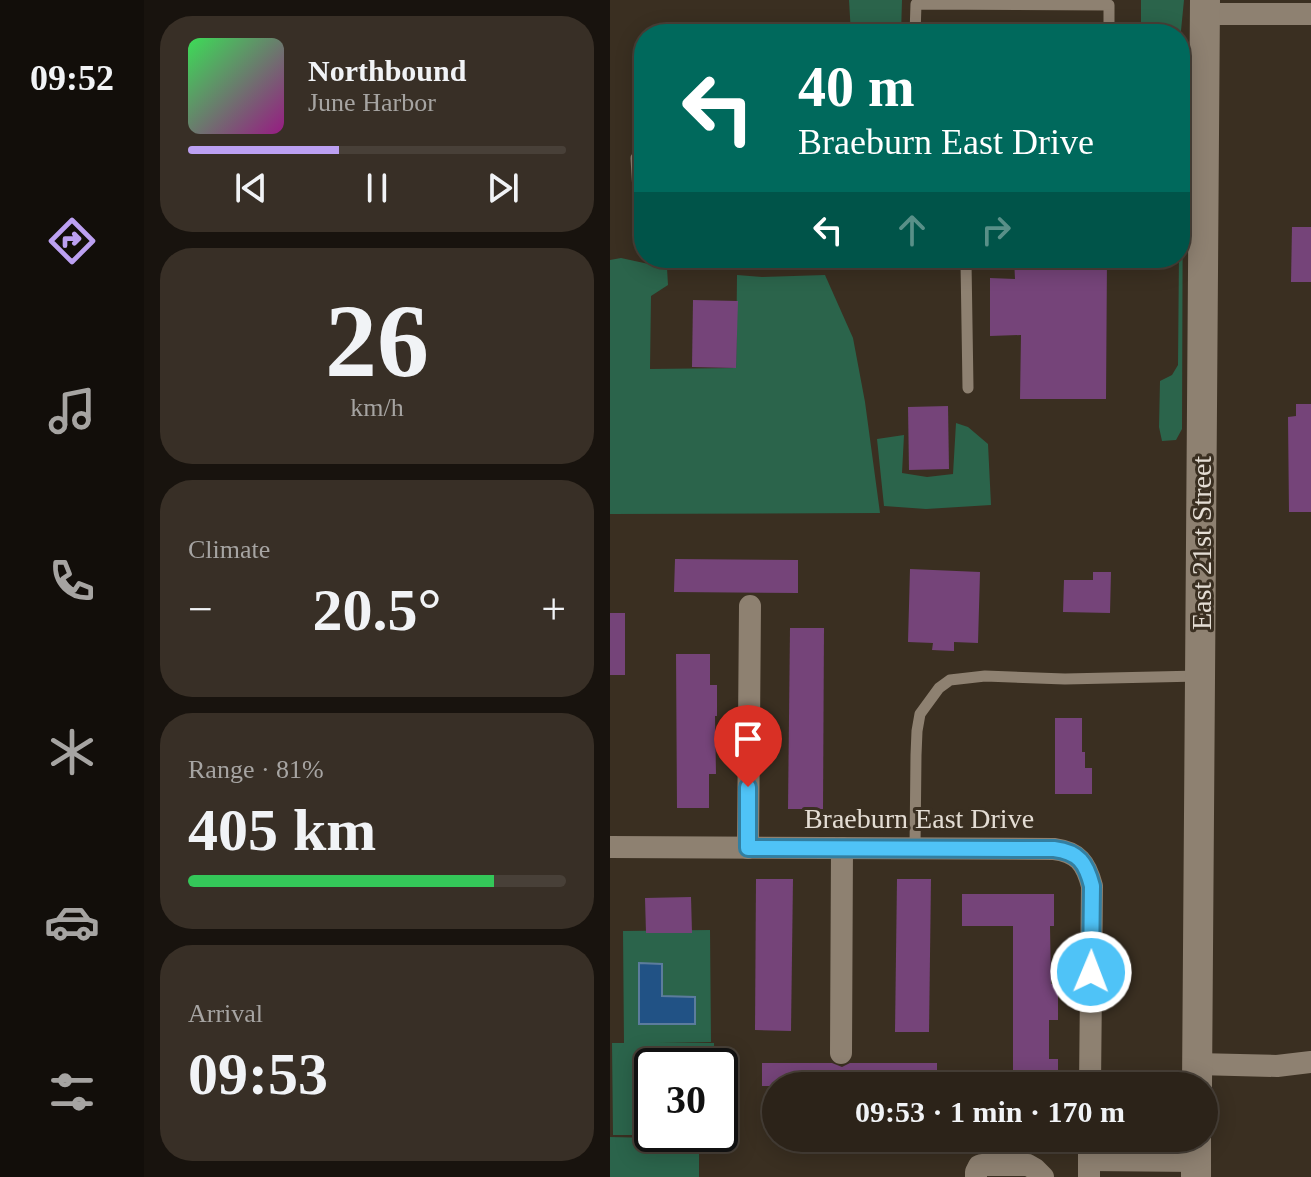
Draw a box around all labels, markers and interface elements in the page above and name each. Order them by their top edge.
text: Northbound [308,54,466,87]
icon: left [666,56,770,160]
text: 40 m [798,56,915,118]
text: 09:52 [30,58,114,98]
text: June Harbor [308,88,436,117]
text: Braeburn East Drive [798,122,1094,162]
icon: previous [229,166,273,210]
icon: pause [355,166,399,210]
icon: next [481,166,525,210]
icon: left [806,208,850,252]
icon: ahead [890,208,934,252]
icon: right [974,208,1018,252]
icon: directions [44,213,100,269]
text: 26 [325,283,429,398]
icon: music [44,383,100,439]
text: km/h [350,393,404,422]
street label: East 21st Street [1186,456,1217,630]
text: Climate [188,535,270,564]
icon: phone [44,553,100,609]
text: 20.5° [313,577,442,643]
text: − [188,585,213,634]
text: + [541,585,566,634]
pin [714,705,782,787]
icon: arrive [726,717,770,761]
icon: climate [44,724,100,780]
text: Range · 81% [188,755,324,784]
text: 405 km [188,797,376,863]
street label: Braeburn East Drive [804,803,1034,834]
icon: car [44,894,100,950]
position arrow [1049,930,1133,1014]
text: Arrival [188,999,263,1028]
text: 09:53 [188,1041,328,1107]
speed limit sign: 30 [634,1048,738,1152]
icon: filters [44,1064,100,1120]
text: 09:53 · 1 min · 170 m [855,1095,1125,1128]

